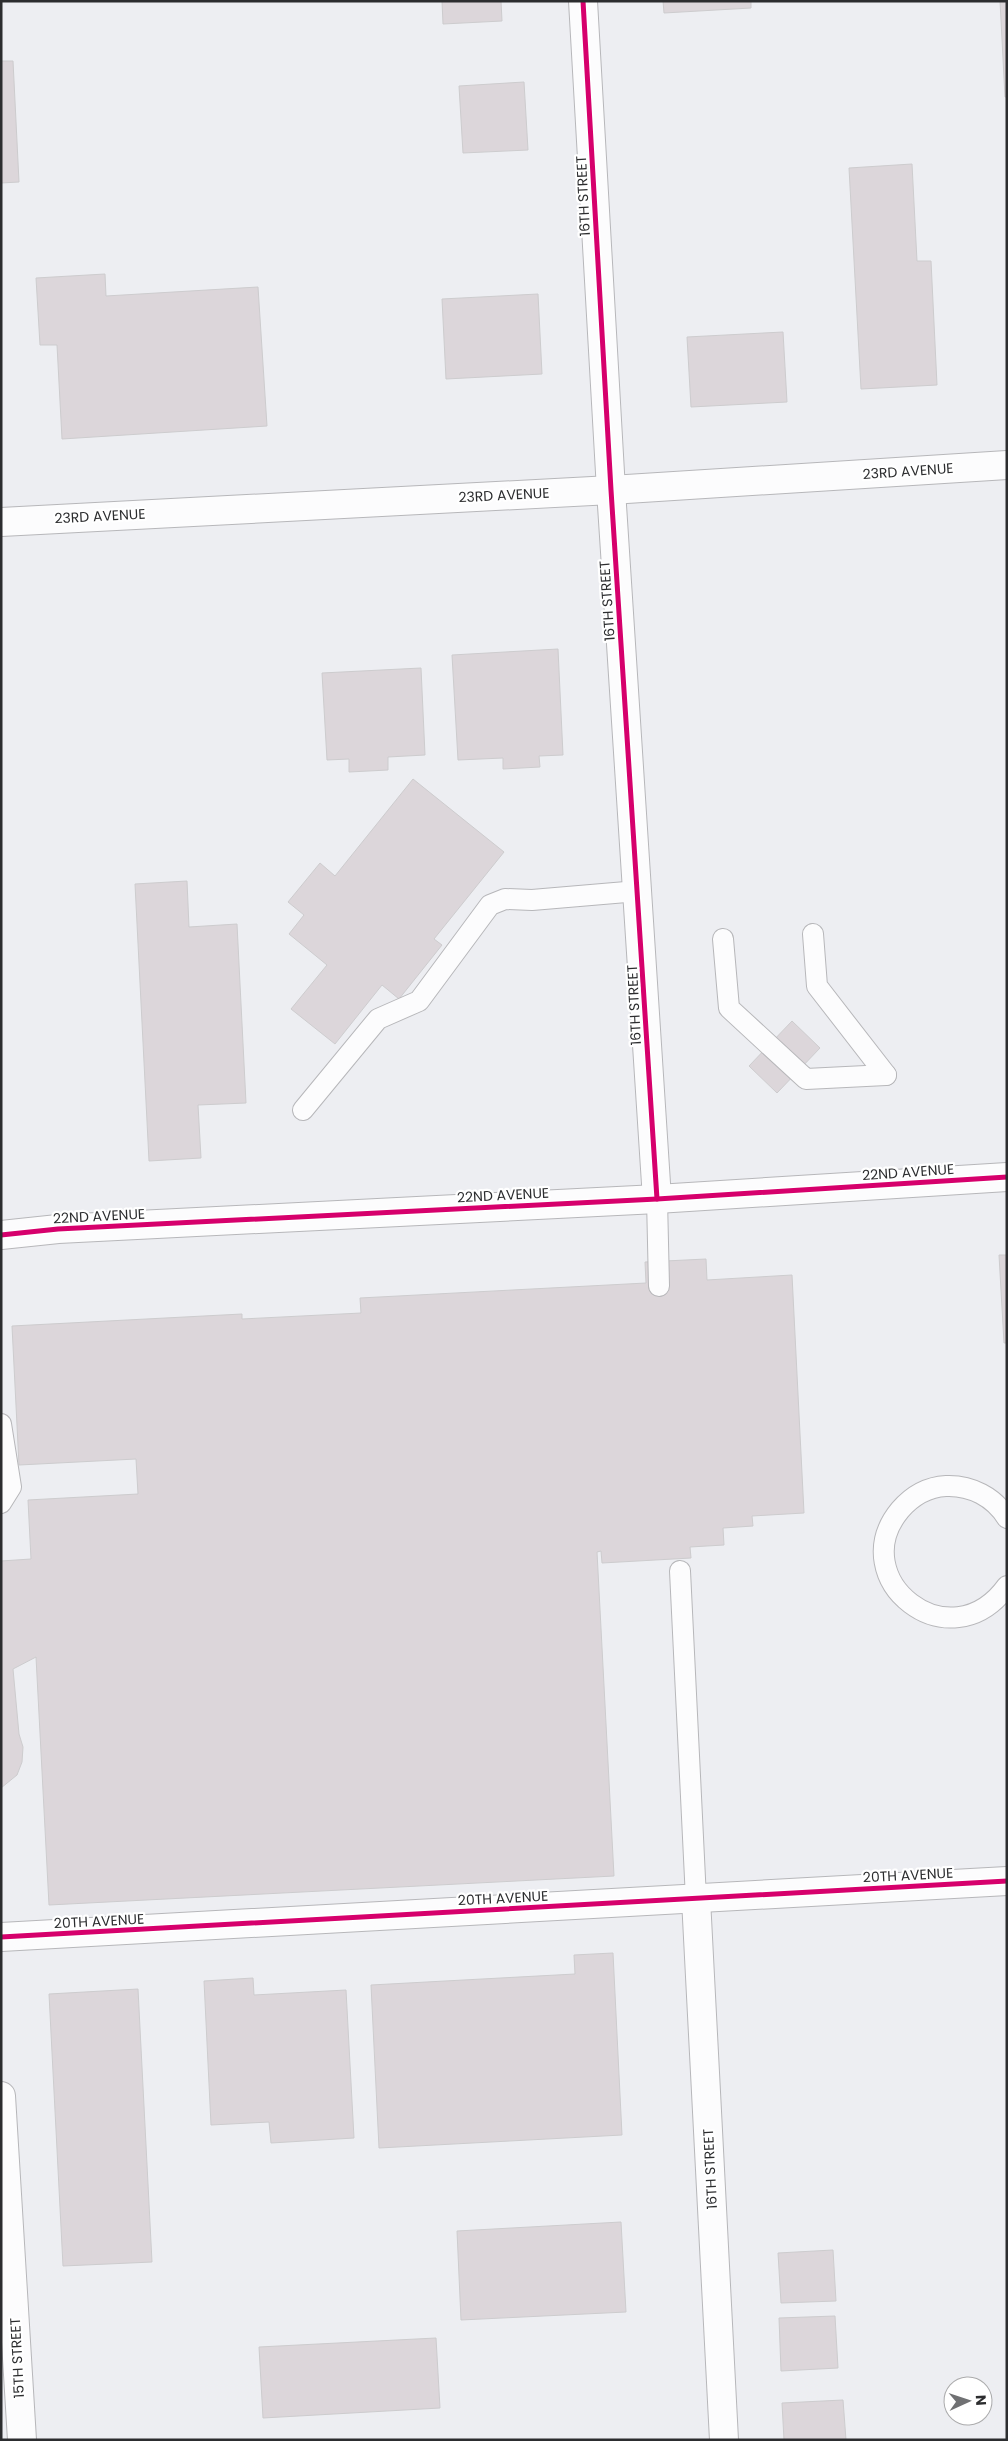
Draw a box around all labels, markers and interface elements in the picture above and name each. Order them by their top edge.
street label: 16TH STREET [571,155,595,237]
street label: 23RD AVENUE [862,458,954,484]
street label: 23RD AVENUE [458,483,550,507]
street label: 23RD AVENUE [54,504,146,528]
street label: 16TH STREET [594,560,620,642]
street label: 16TH STREET [622,964,646,1046]
street label: 22ND AVENUE [861,1159,955,1185]
street label: 22ND AVENUE [456,1183,550,1207]
street label: 22ND AVENUE [52,1204,146,1228]
street label: 20TH AVENUE [862,1863,954,1887]
street label: 20TH AVENUE [457,1886,549,1910]
street label: 20TH AVENUE [53,1909,145,1933]
street label: 16TH STREET [698,2128,722,2210]
street label: 15TH STREET [5,2317,29,2399]
north arrow [943,2376,993,2426]
text: N [971,2395,991,2406]

